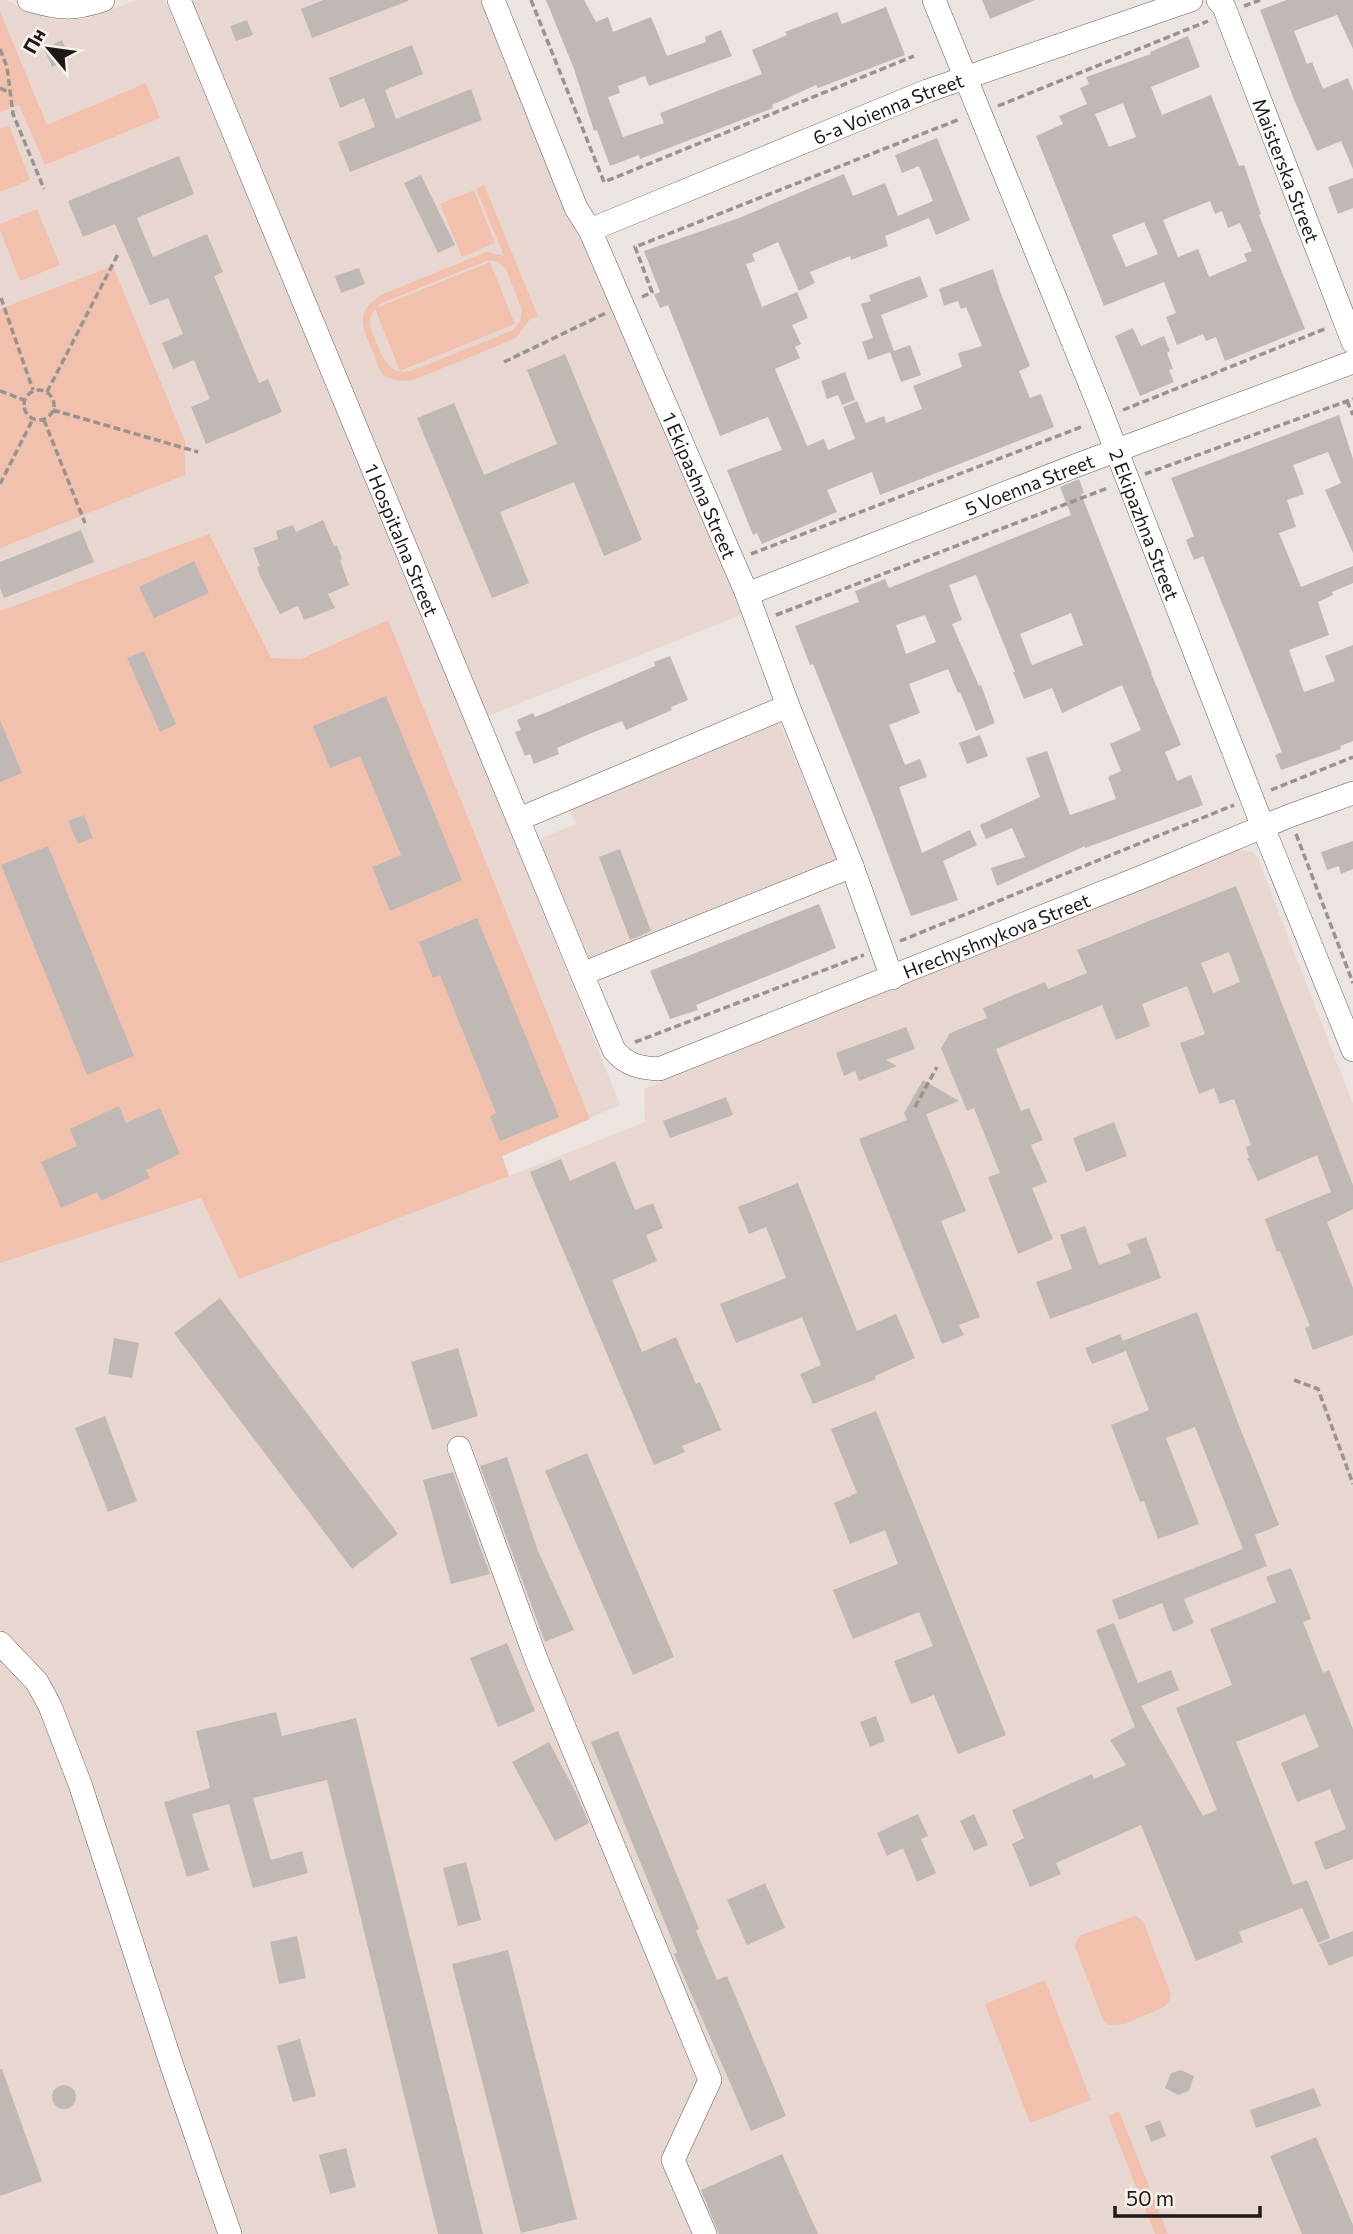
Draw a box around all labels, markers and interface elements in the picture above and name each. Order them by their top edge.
north arrow [14,14,84,84]
text: Пн [18,24,50,57]
street label: 6-a Voienna Street [809,68,966,148]
street label: Maisterska Street [1249,95,1325,246]
street label: 1 Ekipashna Street [658,409,742,562]
street label: 2 Ekipazhna Street [1105,445,1185,603]
street label: 5 Voenna Street [961,448,1097,519]
street label: 1 Hospitalna Street [361,460,444,619]
street label: Hrechyshnykova Street [899,887,1093,982]
scale bar [1115,2174,1260,2218]
text: 50 m [1126,2185,1174,2210]

